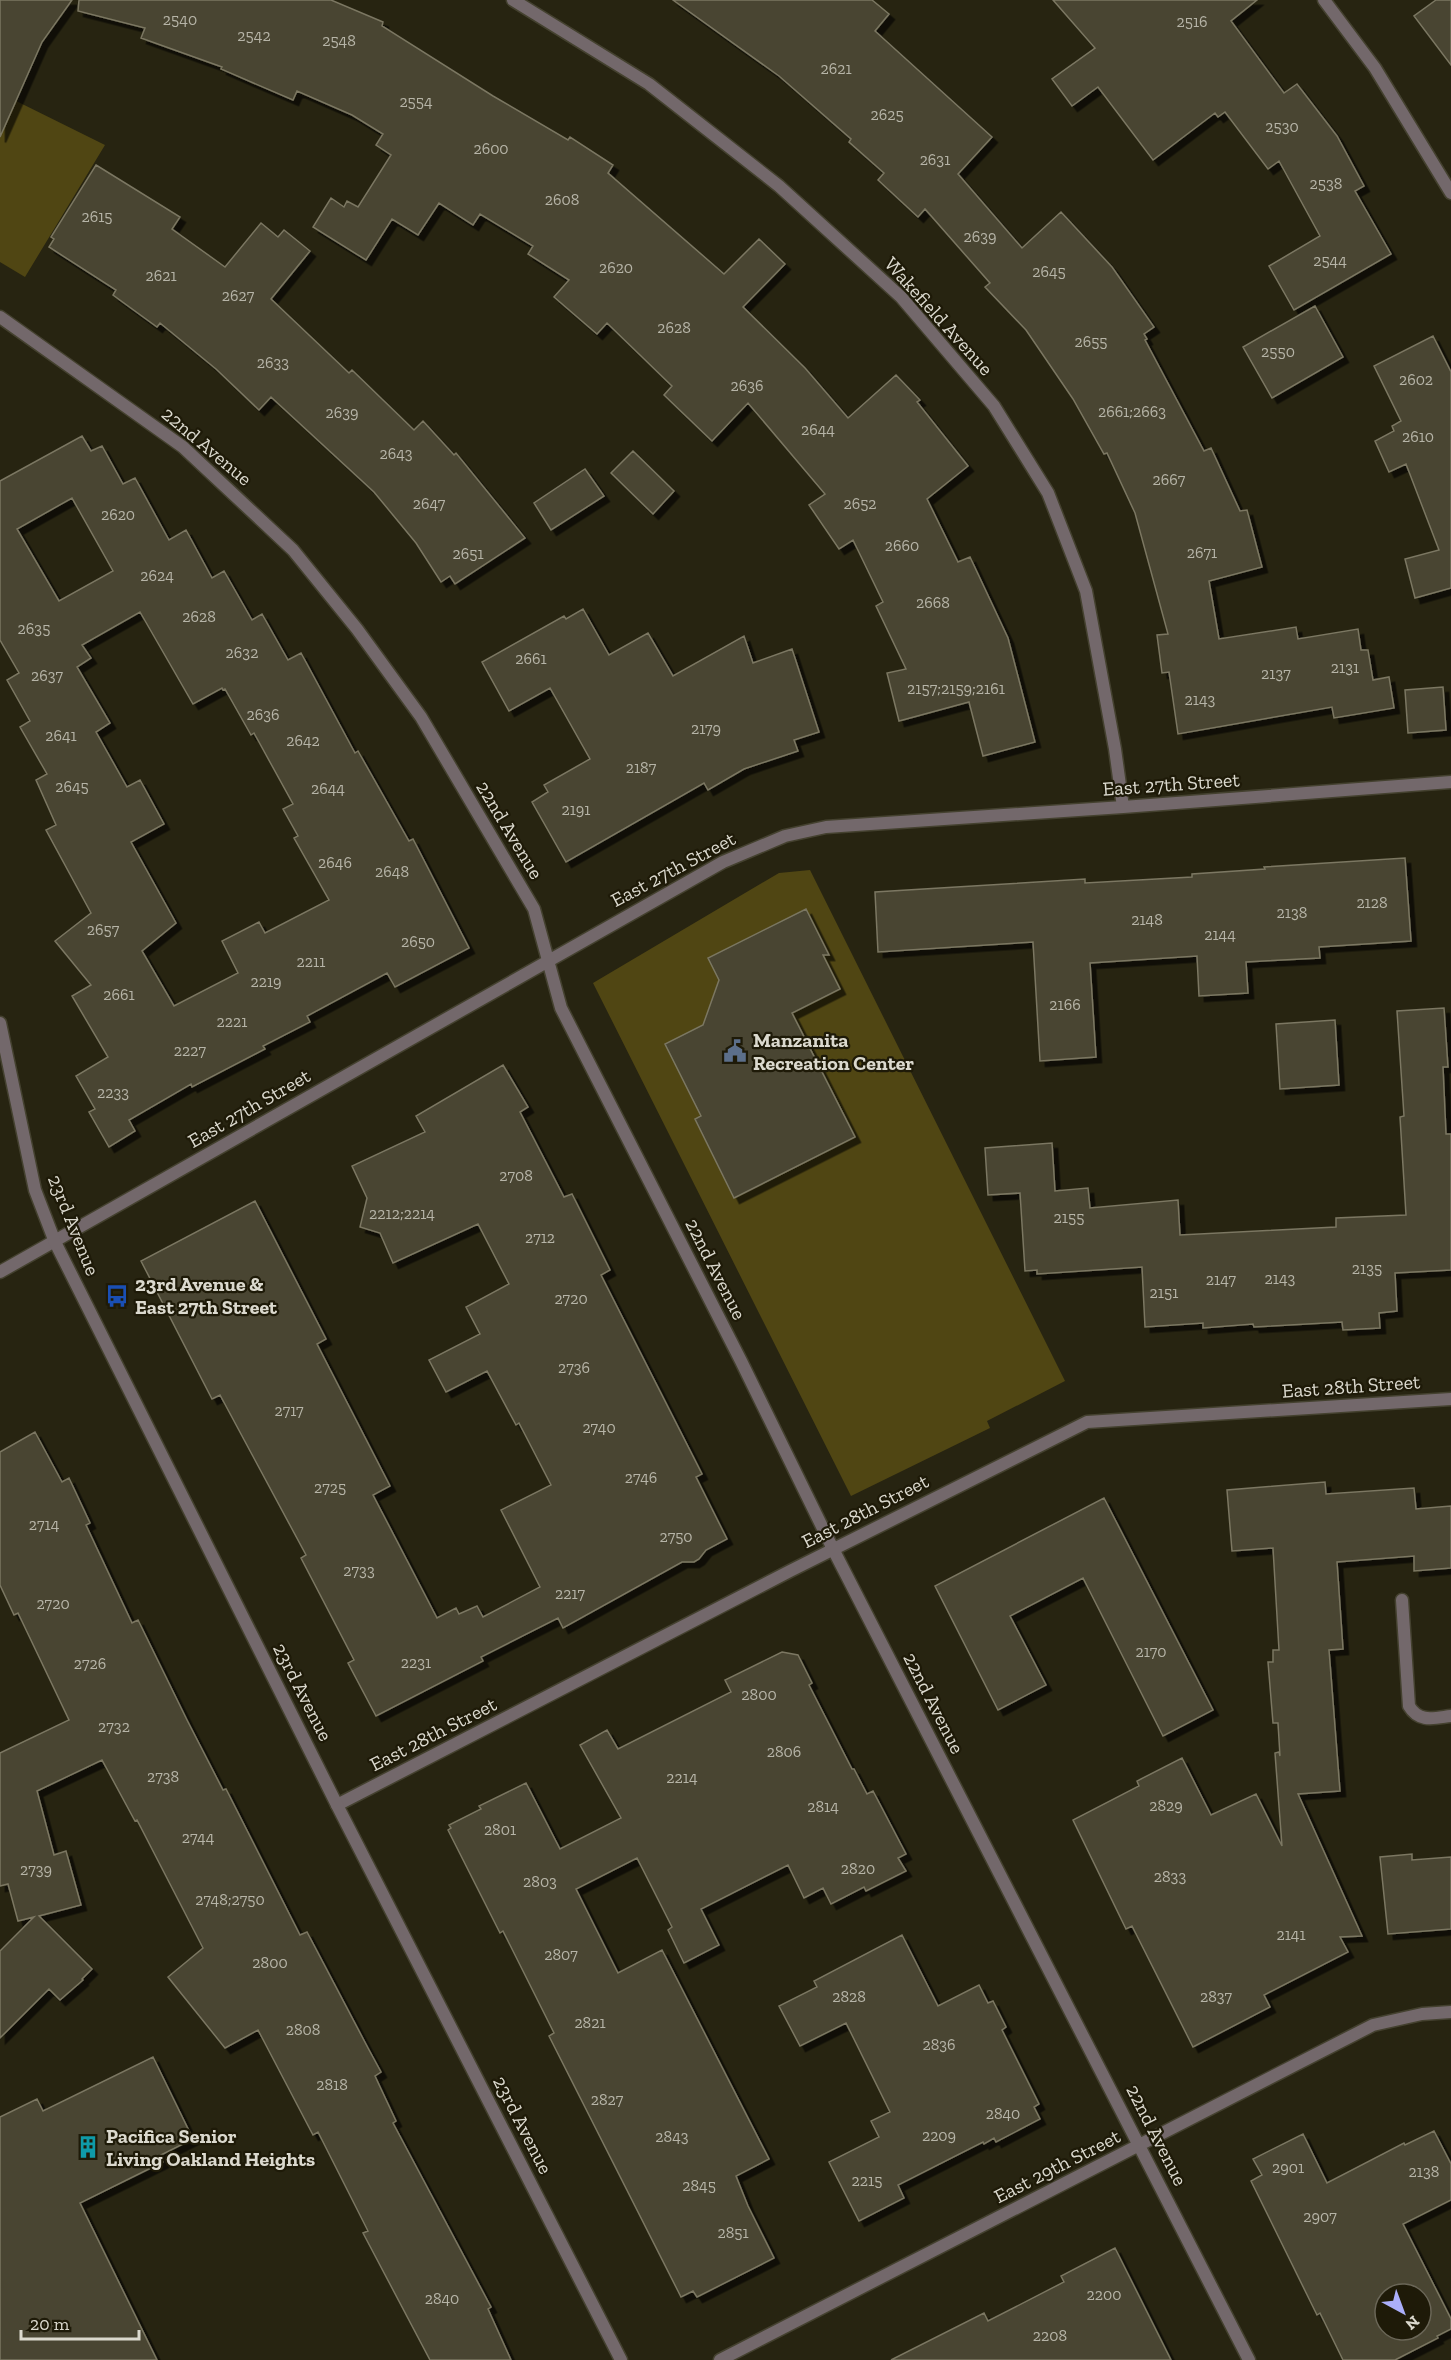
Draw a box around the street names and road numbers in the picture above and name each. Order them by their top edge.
street label: Wakefield Avenue [879,252,999,380]
street label: 22nd Avenue [157,401,257,491]
street label: East 27th Street [1102,767,1241,801]
street label: 22nd Avenue [471,777,549,883]
street label: East 27th Street [607,826,740,912]
street label: East 27th Street [183,1063,315,1153]
street label: 23rd Avenue [43,1171,105,1279]
street label: 22nd Avenue [680,1214,752,1324]
street label: East 28th Street [1281,1369,1422,1403]
street label: East 28th Street [798,1469,933,1553]
street label: 23rd Avenue [268,1639,338,1745]
street label: 22nd Avenue [898,1648,970,1758]
street label: East 28th Street [366,1692,501,1776]
street label: 23rd Avenue [488,2072,558,2178]
street label: 22nd Avenue [1121,2080,1193,2190]
street label: East 29th Street [990,2124,1125,2208]

